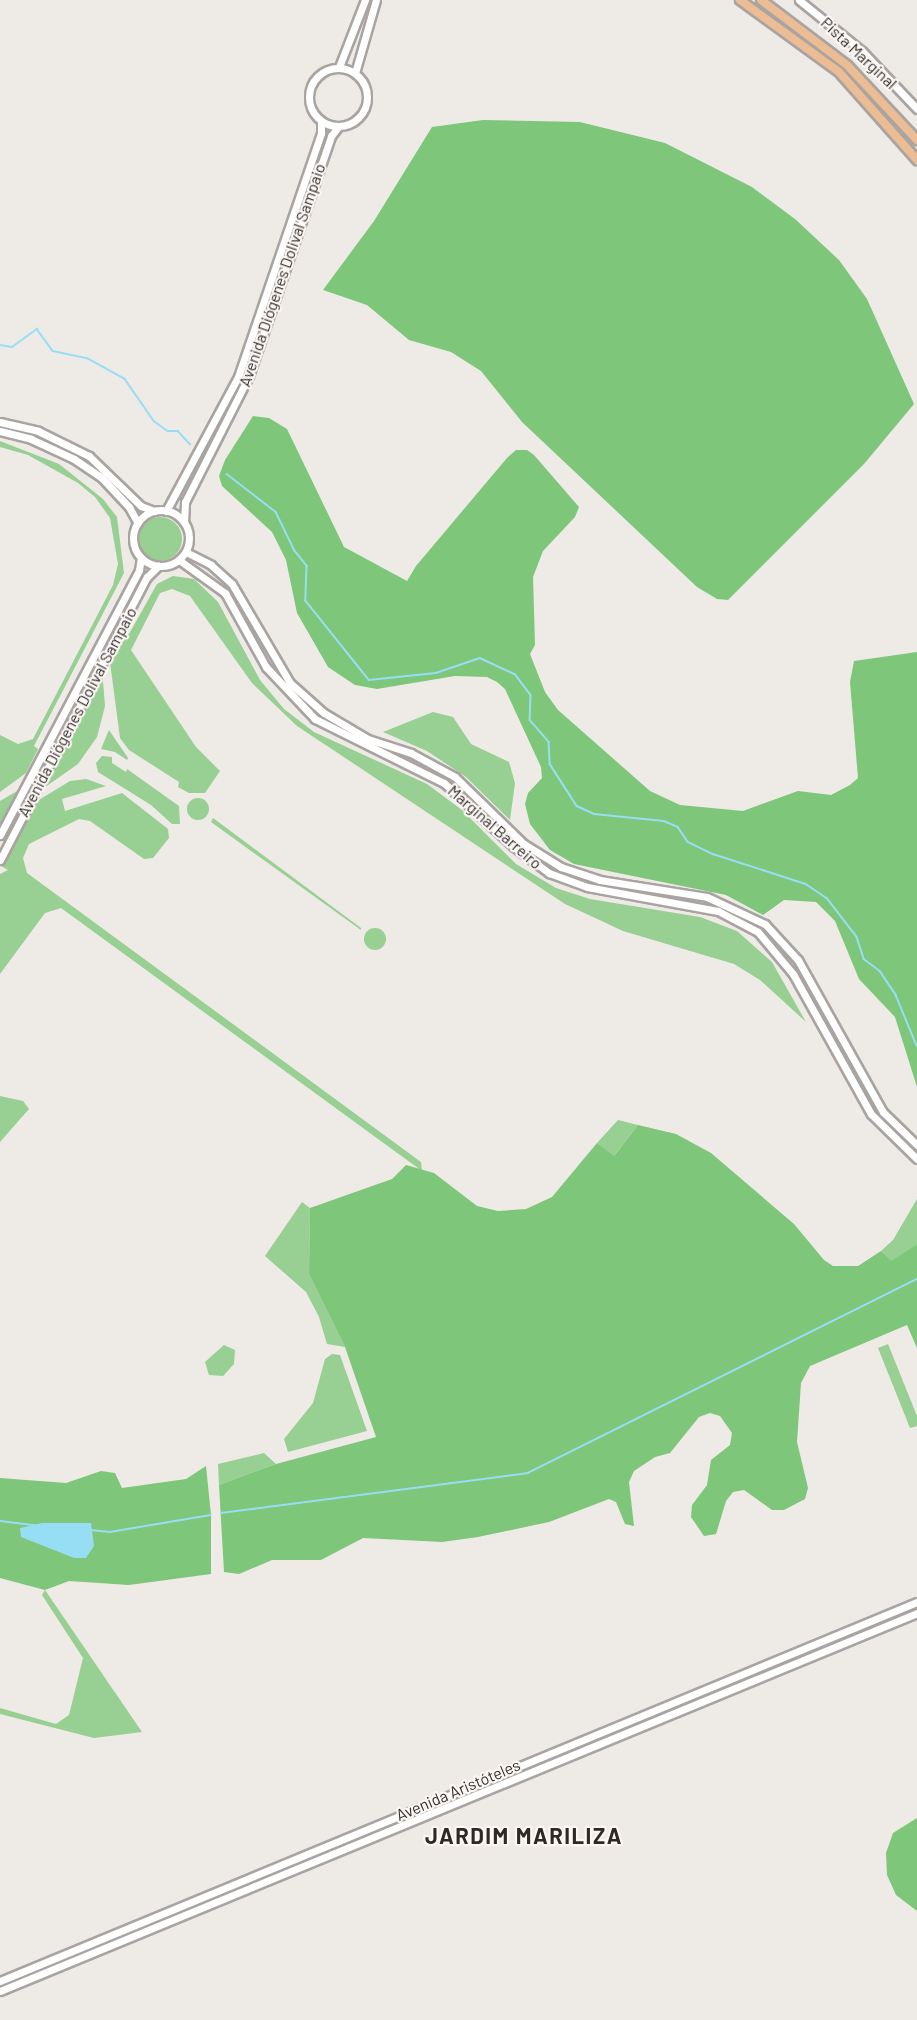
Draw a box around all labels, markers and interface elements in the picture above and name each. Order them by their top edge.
street label: Pista Marginal [817,13,901,93]
street label: Avenida Diógenes Dolival Sampaio [235,161,329,389]
street label: Avenida Diógenes Dolival Sampaio [13,604,141,820]
street label: Marginal Barreiro [444,781,546,873]
street label: Avenida Aristóteles [393,1755,523,1825]
district label: JARDIM MARILIZA [425,1823,623,1849]

